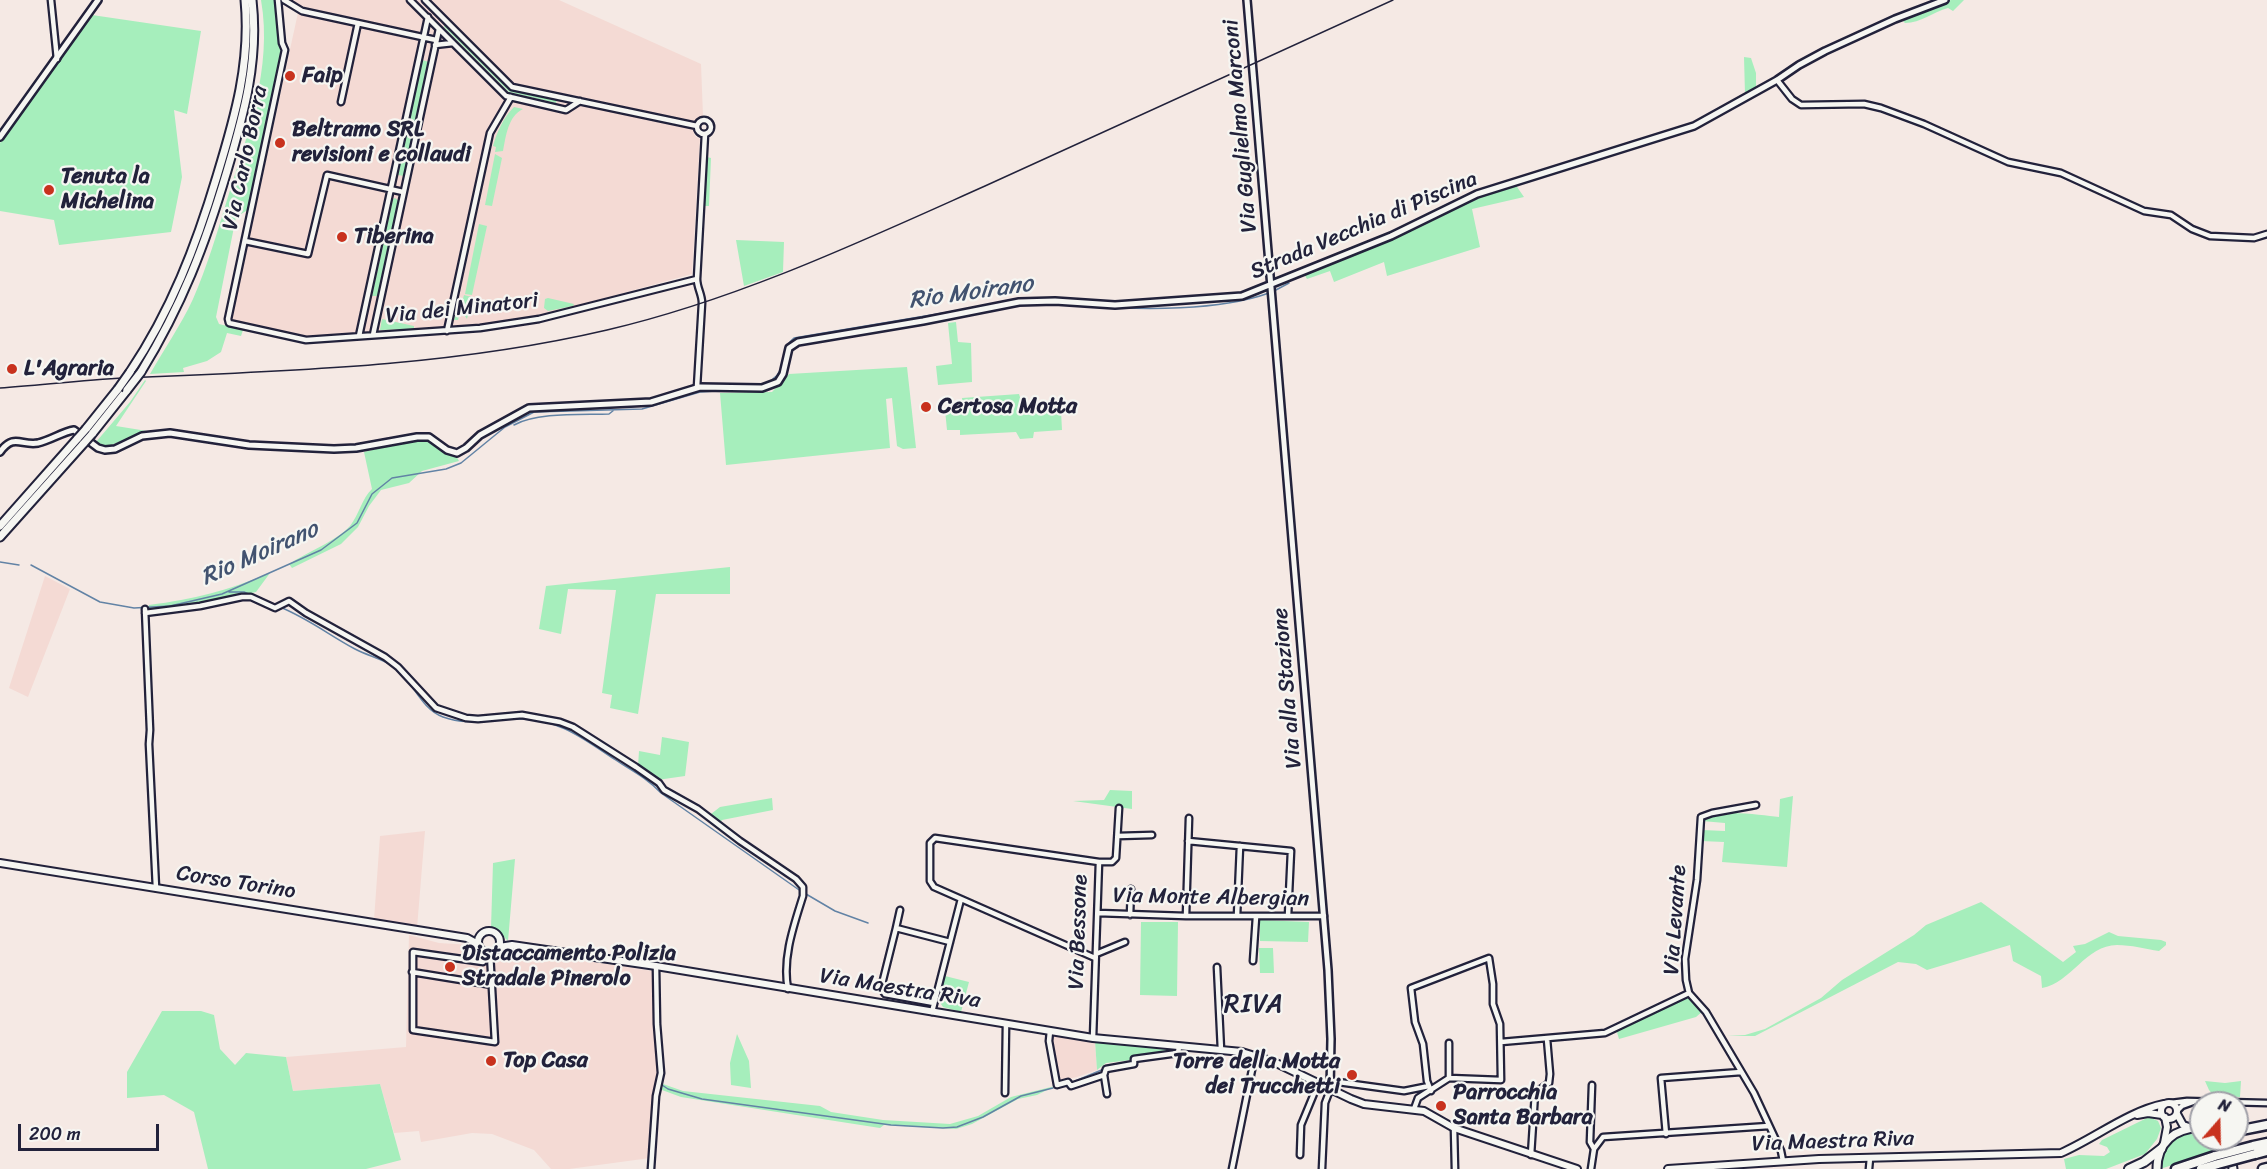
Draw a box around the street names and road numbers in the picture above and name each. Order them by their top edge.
street label: Via Guglielmo Marconi [1219,18,1263,234]
street label: Via Carlo Borra [218,83,274,233]
street label: Strada Vecchia di Piscina [1247,166,1481,286]
street label: Via dei Minatori [384,288,540,330]
street label: Via alla Stazione [1268,606,1308,770]
street label: Corso Torino [175,861,297,905]
street label: Via Levante [1659,864,1693,976]
street label: Via Bessone [1064,874,1094,990]
street label: Via Monte Albergian [1113,883,1309,913]
street label: Via Maestra Riva [818,963,982,1015]
street label: Via Maestra Riva [1751,1126,1915,1158]

